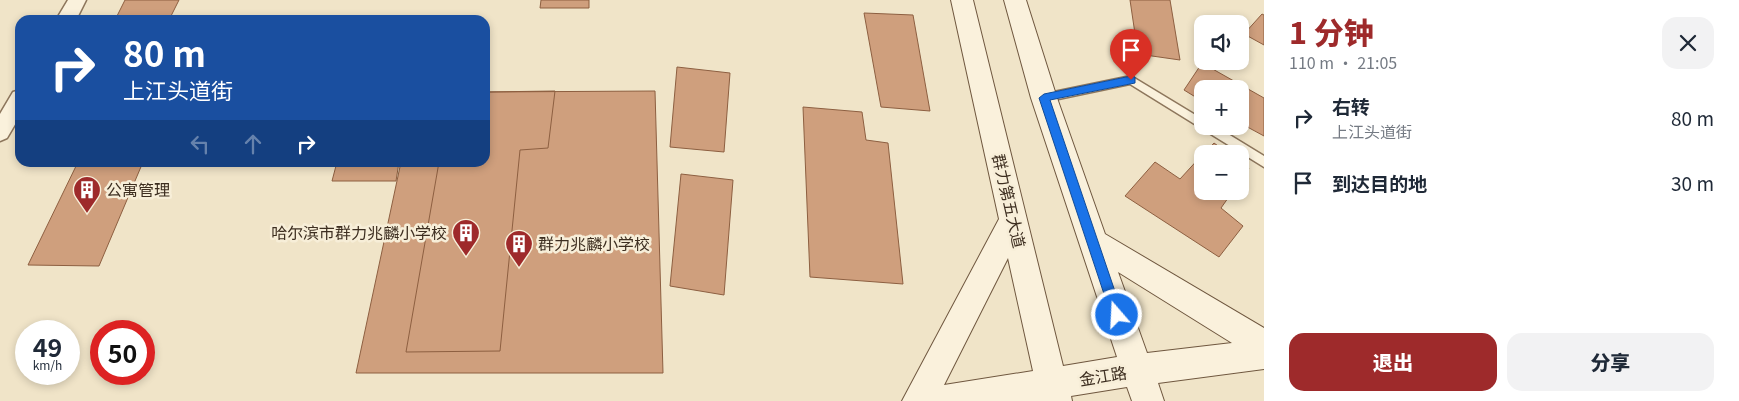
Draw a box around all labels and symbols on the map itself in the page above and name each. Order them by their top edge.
pin [1110,29,1152,80]
street label: 群力第五大道 [987,151,1032,250]
building icon: 公寓管理 [72,175,102,214]
place label: 公寓管理 [106,177,170,201]
building icon: 哈尔滨市群力兆麟小学校 [451,218,481,257]
place label: 哈尔滨市群力兆麟小学校 [271,220,447,244]
building icon: 群力兆麟小学校 [504,229,534,268]
place label: 群力兆麟小学校 [538,231,650,255]
position arrow [1090,288,1142,340]
speed limit sign: 50 [90,320,155,385]
street label: 金江路 [1077,359,1128,391]

